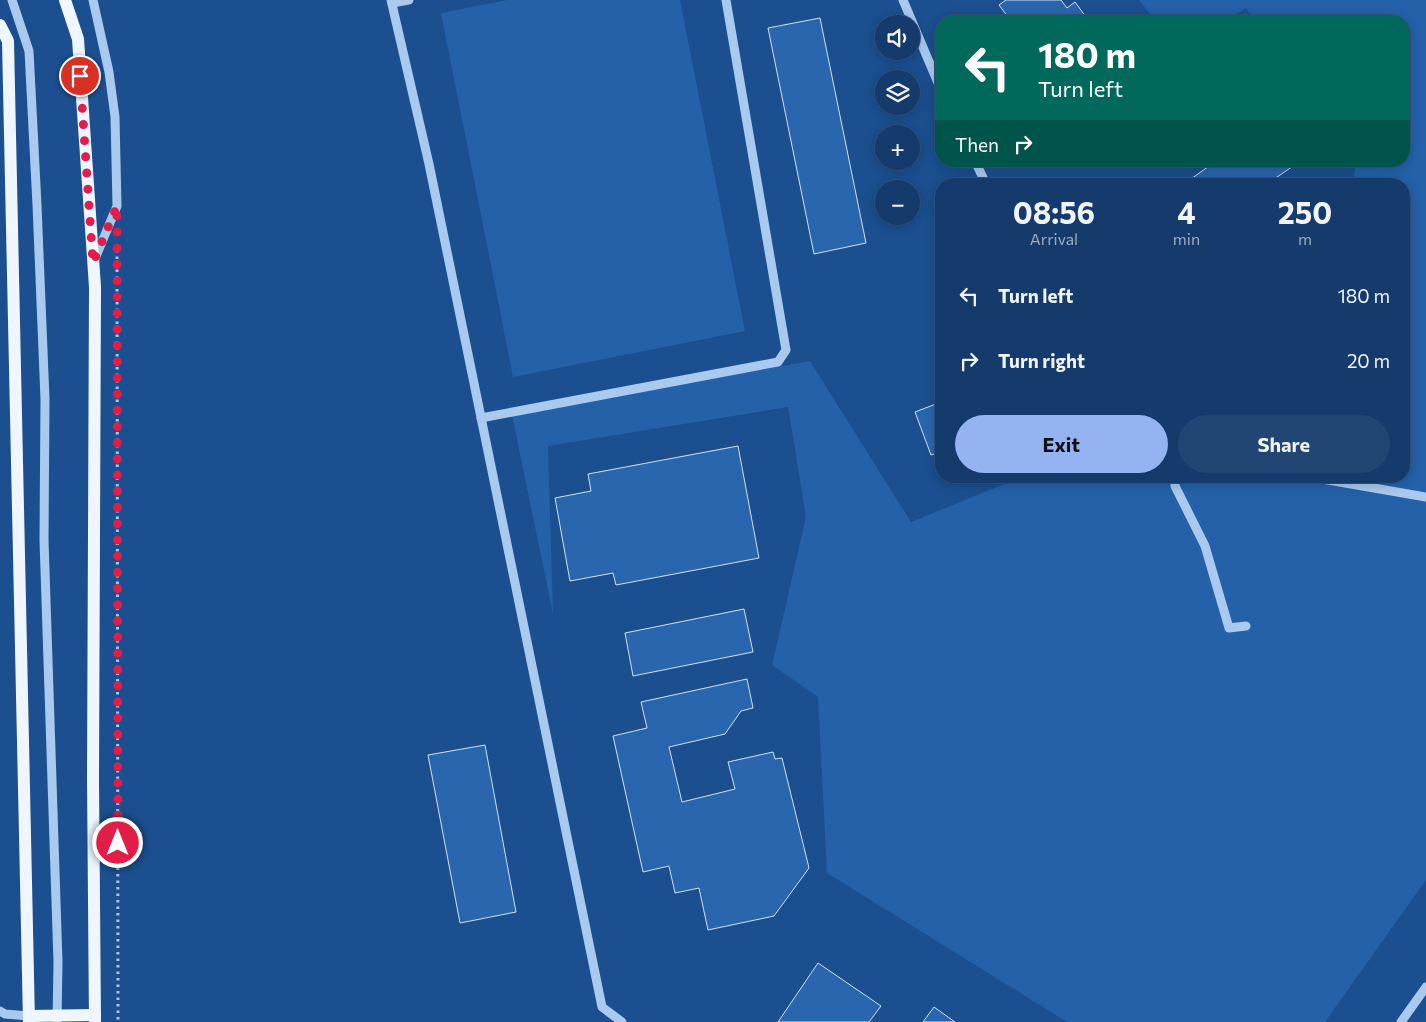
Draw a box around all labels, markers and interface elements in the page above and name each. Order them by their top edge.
map controls [875,15,920,225]
button: sound [875,15,920,60]
text: 180 m [1038,32,1136,75]
icon: left [955,35,1020,100]
pin [59,55,101,97]
icon: arrive [66,62,94,90]
button: layers [875,70,920,115]
text: Turn left [1038,75,1123,102]
button: + [875,125,920,170]
icon: right [1009,130,1037,158]
text: Then [955,133,999,156]
button: − [875,180,920,225]
text: 08:56 [1013,193,1095,230]
text: 4 [1177,193,1196,230]
text: 250 [1278,193,1332,230]
text: Arrival [1030,229,1078,248]
text: min [1173,229,1200,248]
text: m [1298,229,1312,248]
icon: left [955,282,983,310]
text: Turn left [998,284,1073,307]
text: 180 m [1338,284,1390,307]
icon: right [955,347,983,375]
text: Turn right [998,349,1085,372]
text: 20 m [1347,349,1390,372]
button: Exit [955,415,1168,473]
button: Share [1178,415,1390,473]
position arrow [91,816,143,868]

